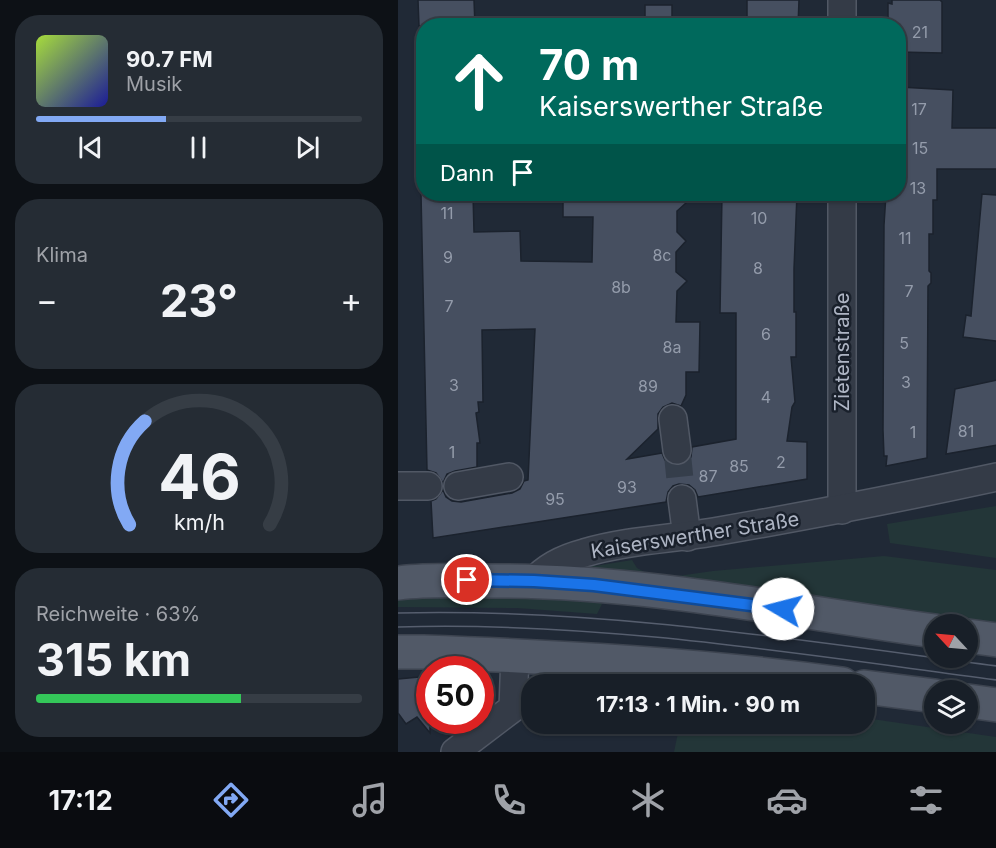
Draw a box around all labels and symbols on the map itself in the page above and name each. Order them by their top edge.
house number: 21 [912,22,928,42]
house number: 17 [911,99,927,119]
house number: 15 [912,138,928,158]
house number: 13 [910,178,926,198]
house number: 11 [440,203,454,223]
house number: 10 [751,208,767,228]
house number: 11 [898,228,912,248]
house number: 8c [652,245,672,265]
house number: 9 [443,247,453,267]
house number: 8 [753,258,763,278]
house number: 8b [611,277,631,297]
house number: 7 [904,281,914,301]
street label: Zietenstraße [830,293,854,411]
house number: 7 [444,296,454,316]
house number: 6 [761,324,771,344]
house number: 5 [899,333,909,353]
house number: 8a [663,337,681,357]
house number: 3 [901,372,911,392]
house number: 3 [449,375,459,395]
house number: 89 [638,376,658,396]
house number: 4 [761,387,771,407]
house number: 81 [958,421,974,441]
house number: 1 [910,422,916,442]
house number: 1 [449,442,455,462]
house number: 2 [776,452,786,472]
house number: 85 [729,456,749,476]
house number: 87 [699,466,717,486]
house number: 93 [617,477,637,497]
house number: 95 [545,489,565,509]
street label: Kaiserswerther Straße [589,507,801,563]
pin [441,554,492,605]
position arrow [751,577,815,641]
north arrow [924,614,978,668]
speed limit sign: 50 [416,656,494,734]

